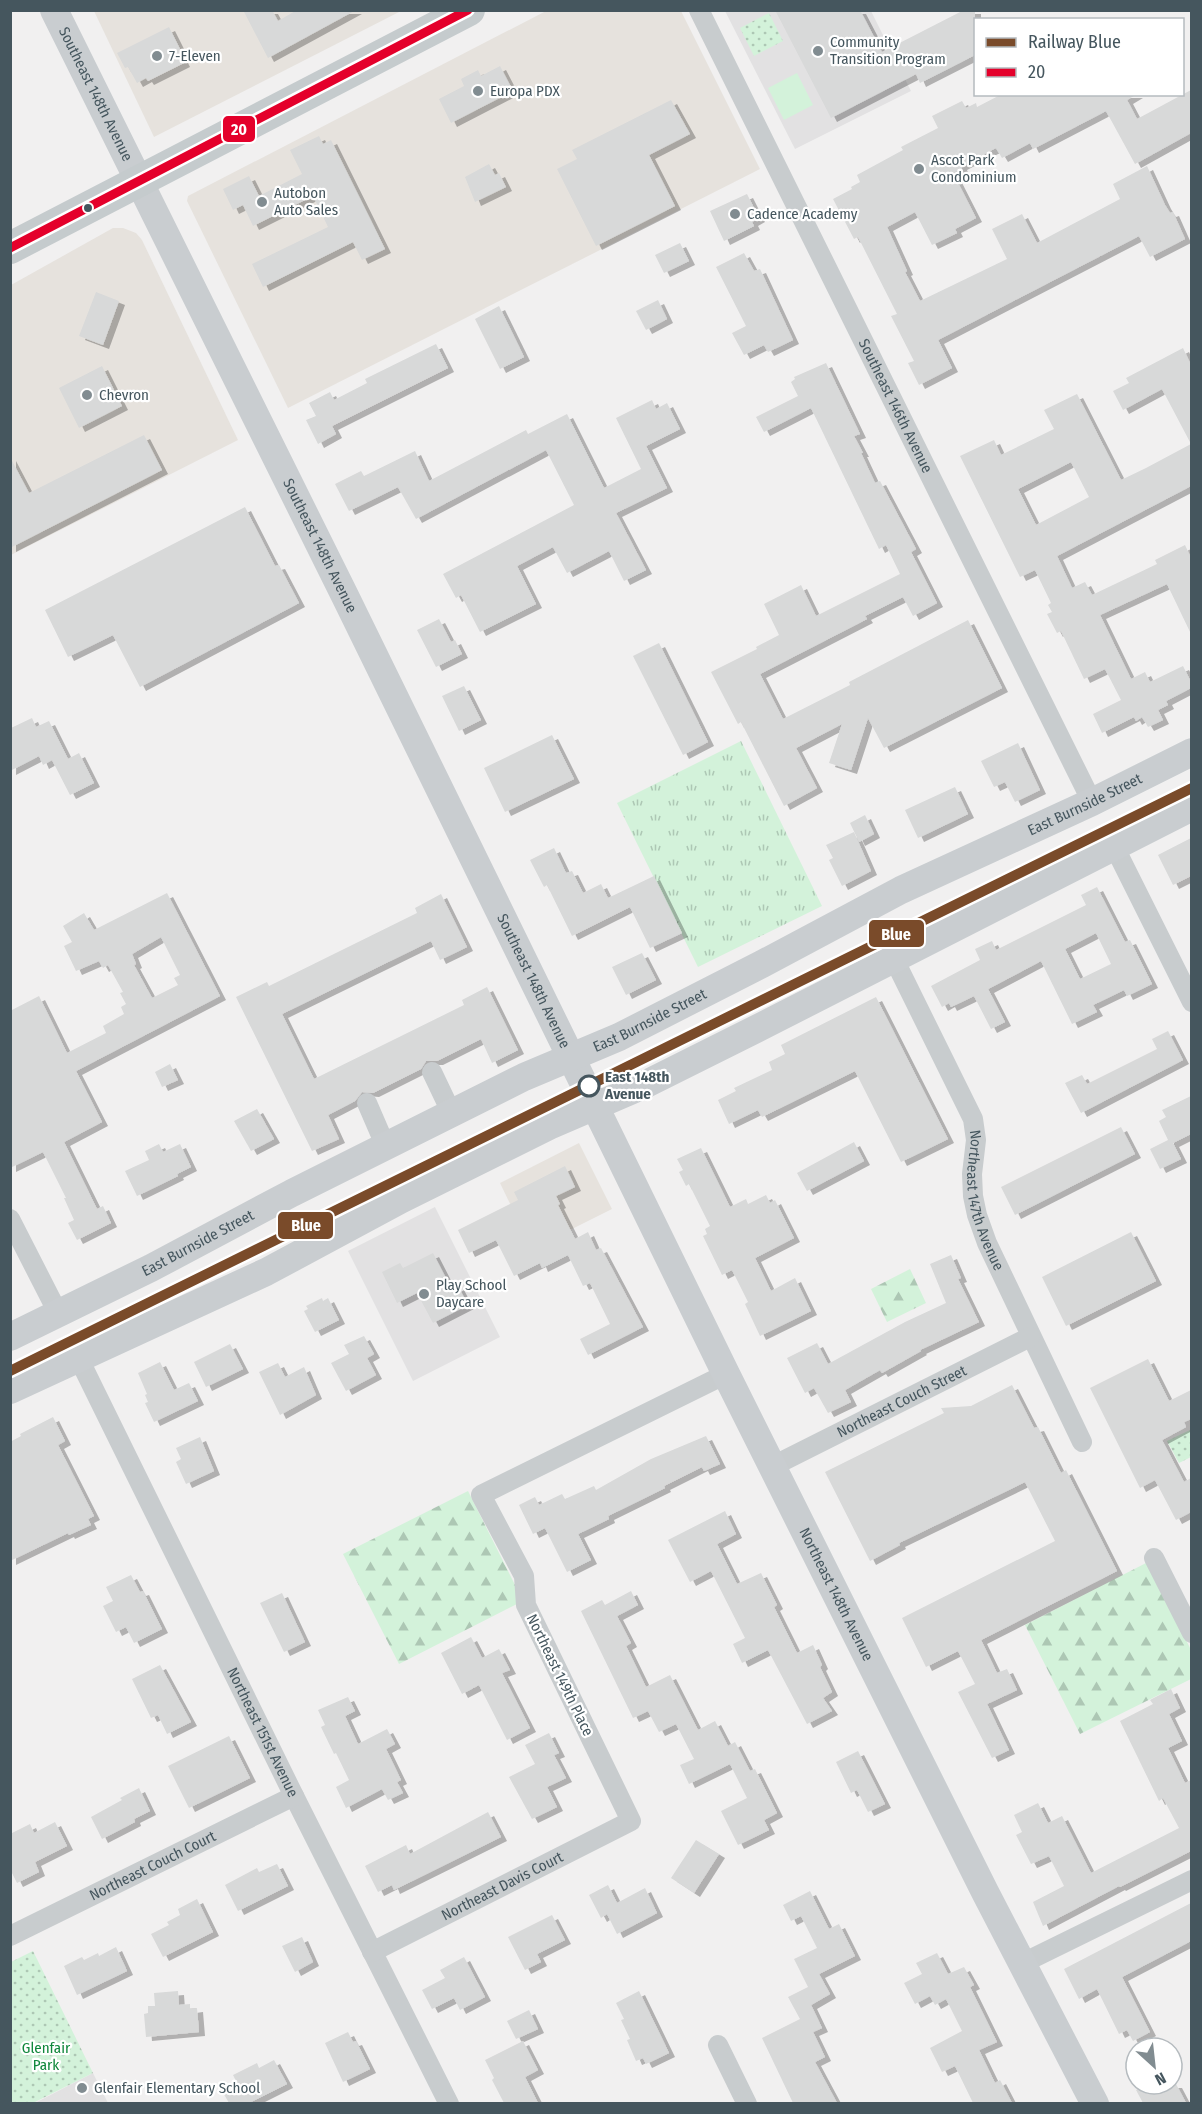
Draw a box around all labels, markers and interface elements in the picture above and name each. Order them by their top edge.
legend [974,18,1184,96]
street label: Southeast 148th Avenue [55,24,137,164]
text: Railway Blue [1028,31,1121,53]
place label: Community Transition Program [830,33,946,68]
marker: Community Transition Program [811,44,825,58]
place label: 7-Eleven [169,47,221,65]
marker: 7-Eleven [150,49,164,63]
text: 20 [1028,61,1045,83]
place label: Europa PDX [490,82,560,100]
marker: Europa PDX [471,84,485,98]
line badge: 20 [222,115,256,143]
text: 20 [230,120,247,139]
place label: Ascot Park Condominium [931,151,1016,186]
marker: Ascot Park Condominium [912,162,926,176]
place label: Autobon Auto Sales [274,184,338,219]
marker: Autobon Auto Sales [255,195,269,209]
unlabelled marker [82,202,94,214]
place label: Cadence Academy [747,205,858,223]
marker: Cadence Academy [728,207,742,221]
street label: Southeast 146th Avenue [855,336,936,476]
place label: Chevron [99,386,149,404]
marker: Chevron [80,388,94,402]
street label: Southeast 148th Avenue [279,476,361,616]
street label: East Burnside Street [1025,769,1145,839]
street label: Southeast 148th Avenue [493,911,574,1051]
line badge: Blue [868,919,925,948]
text: Blue [881,925,911,944]
street label: East Burnside Street [590,985,710,1056]
place label: East 148th Avenue [604,1068,670,1103]
marker: East 148th Avenue [578,1075,600,1097]
street label: Northeast 147th Avenue [963,1129,1008,1273]
street label: East Burnside Street [139,1206,257,1280]
line badge: Blue [277,1211,334,1240]
text: Blue [291,1216,321,1235]
place label: Play School Daycare [436,1276,506,1311]
marker: Play School Daycare [417,1287,431,1301]
street label: Northeast Couch Street [834,1361,969,1441]
street label: Northeast 148th Avenue [795,1525,877,1664]
street label: Northeast 149th Place [523,1611,597,1739]
street label: Northeast 151st Avenue [223,1664,302,1800]
street label: Northeast Couch Court [86,1827,219,1904]
street label: Northeast Davis Court [439,1848,566,1924]
north arrow [1124,2036,1184,2096]
park label: Glenfair Park [22,2039,71,2074]
text: N [1152,2068,1169,2090]
place label: Glenfair Elementary School [94,2079,260,2097]
marker: Glenfair Elementary School [75,2081,89,2095]

